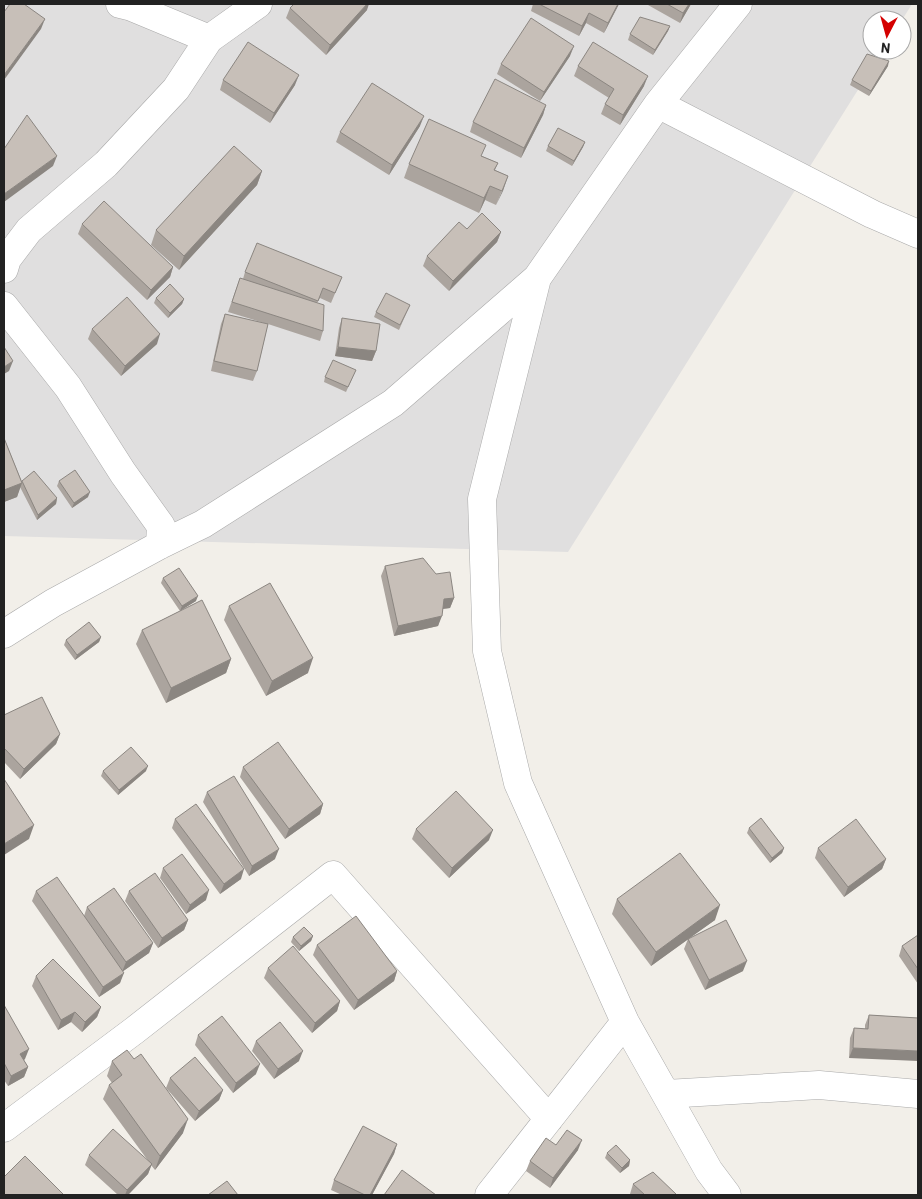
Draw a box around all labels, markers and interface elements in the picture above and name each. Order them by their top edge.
north arrow [862,10,912,60]
text: N [880,39,891,57]

